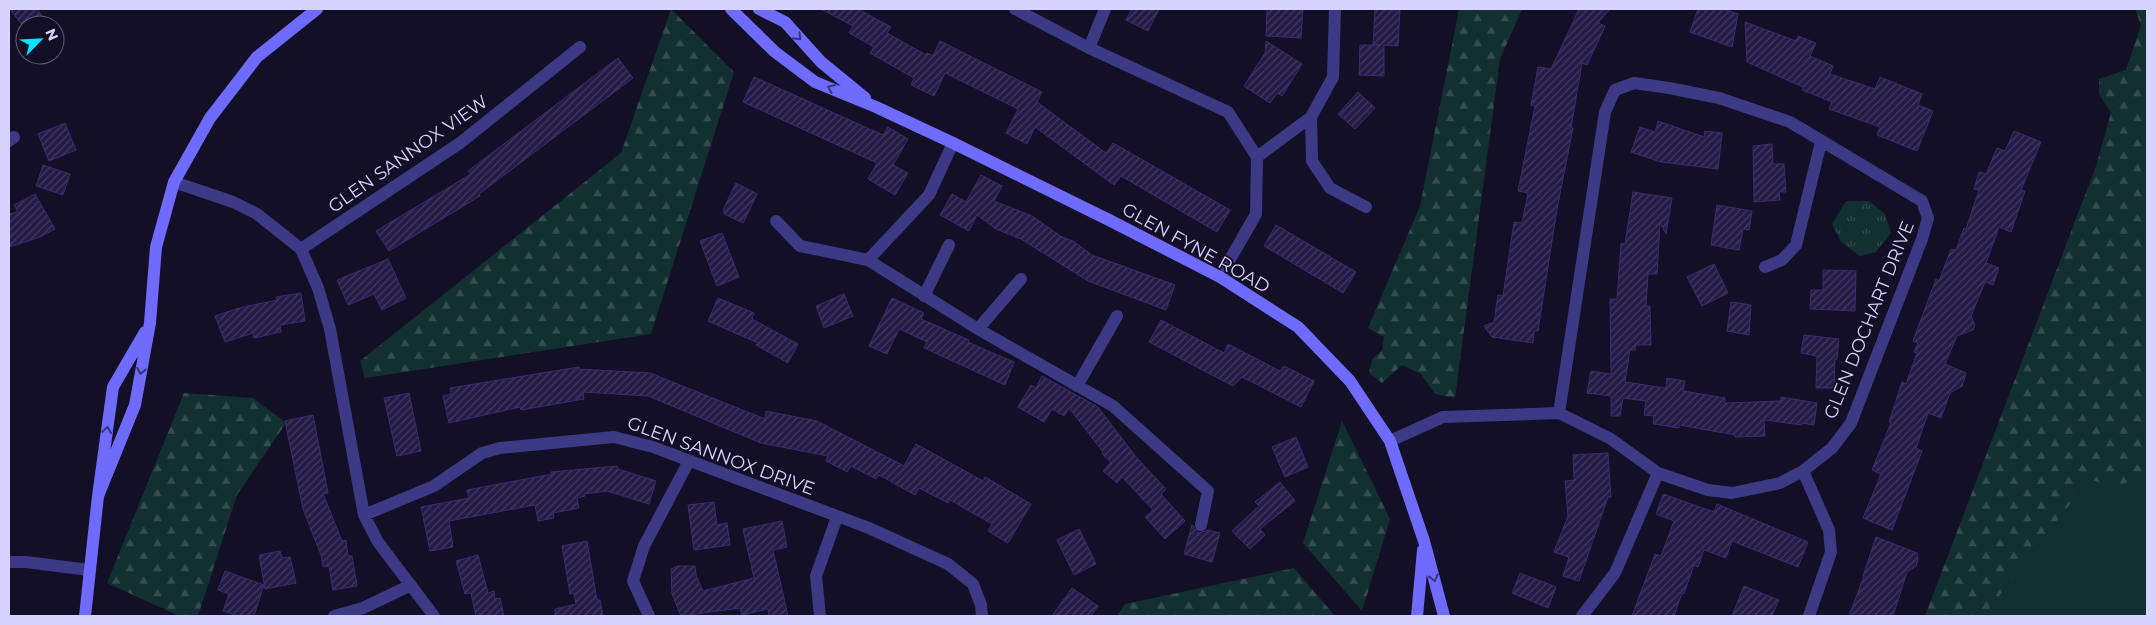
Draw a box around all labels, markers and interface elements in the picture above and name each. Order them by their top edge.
north arrow [15,15,65,65]
text: N [41,26,62,44]
one-way arrow [792,31,801,40]
one-way arrow [827,84,836,95]
street label: GLEN SANNOX VIEW [324,91,492,217]
street label: GLEN FYNE ROAD [1118,198,1274,298]
street label: GLEN DOCHART DRIVE [1819,218,1919,422]
one-way arrow [137,367,147,376]
street label: GLEN SANNOX DRIVE [624,412,818,500]
one-way arrow [102,426,112,434]
one-way arrow [1428,574,1439,583]

